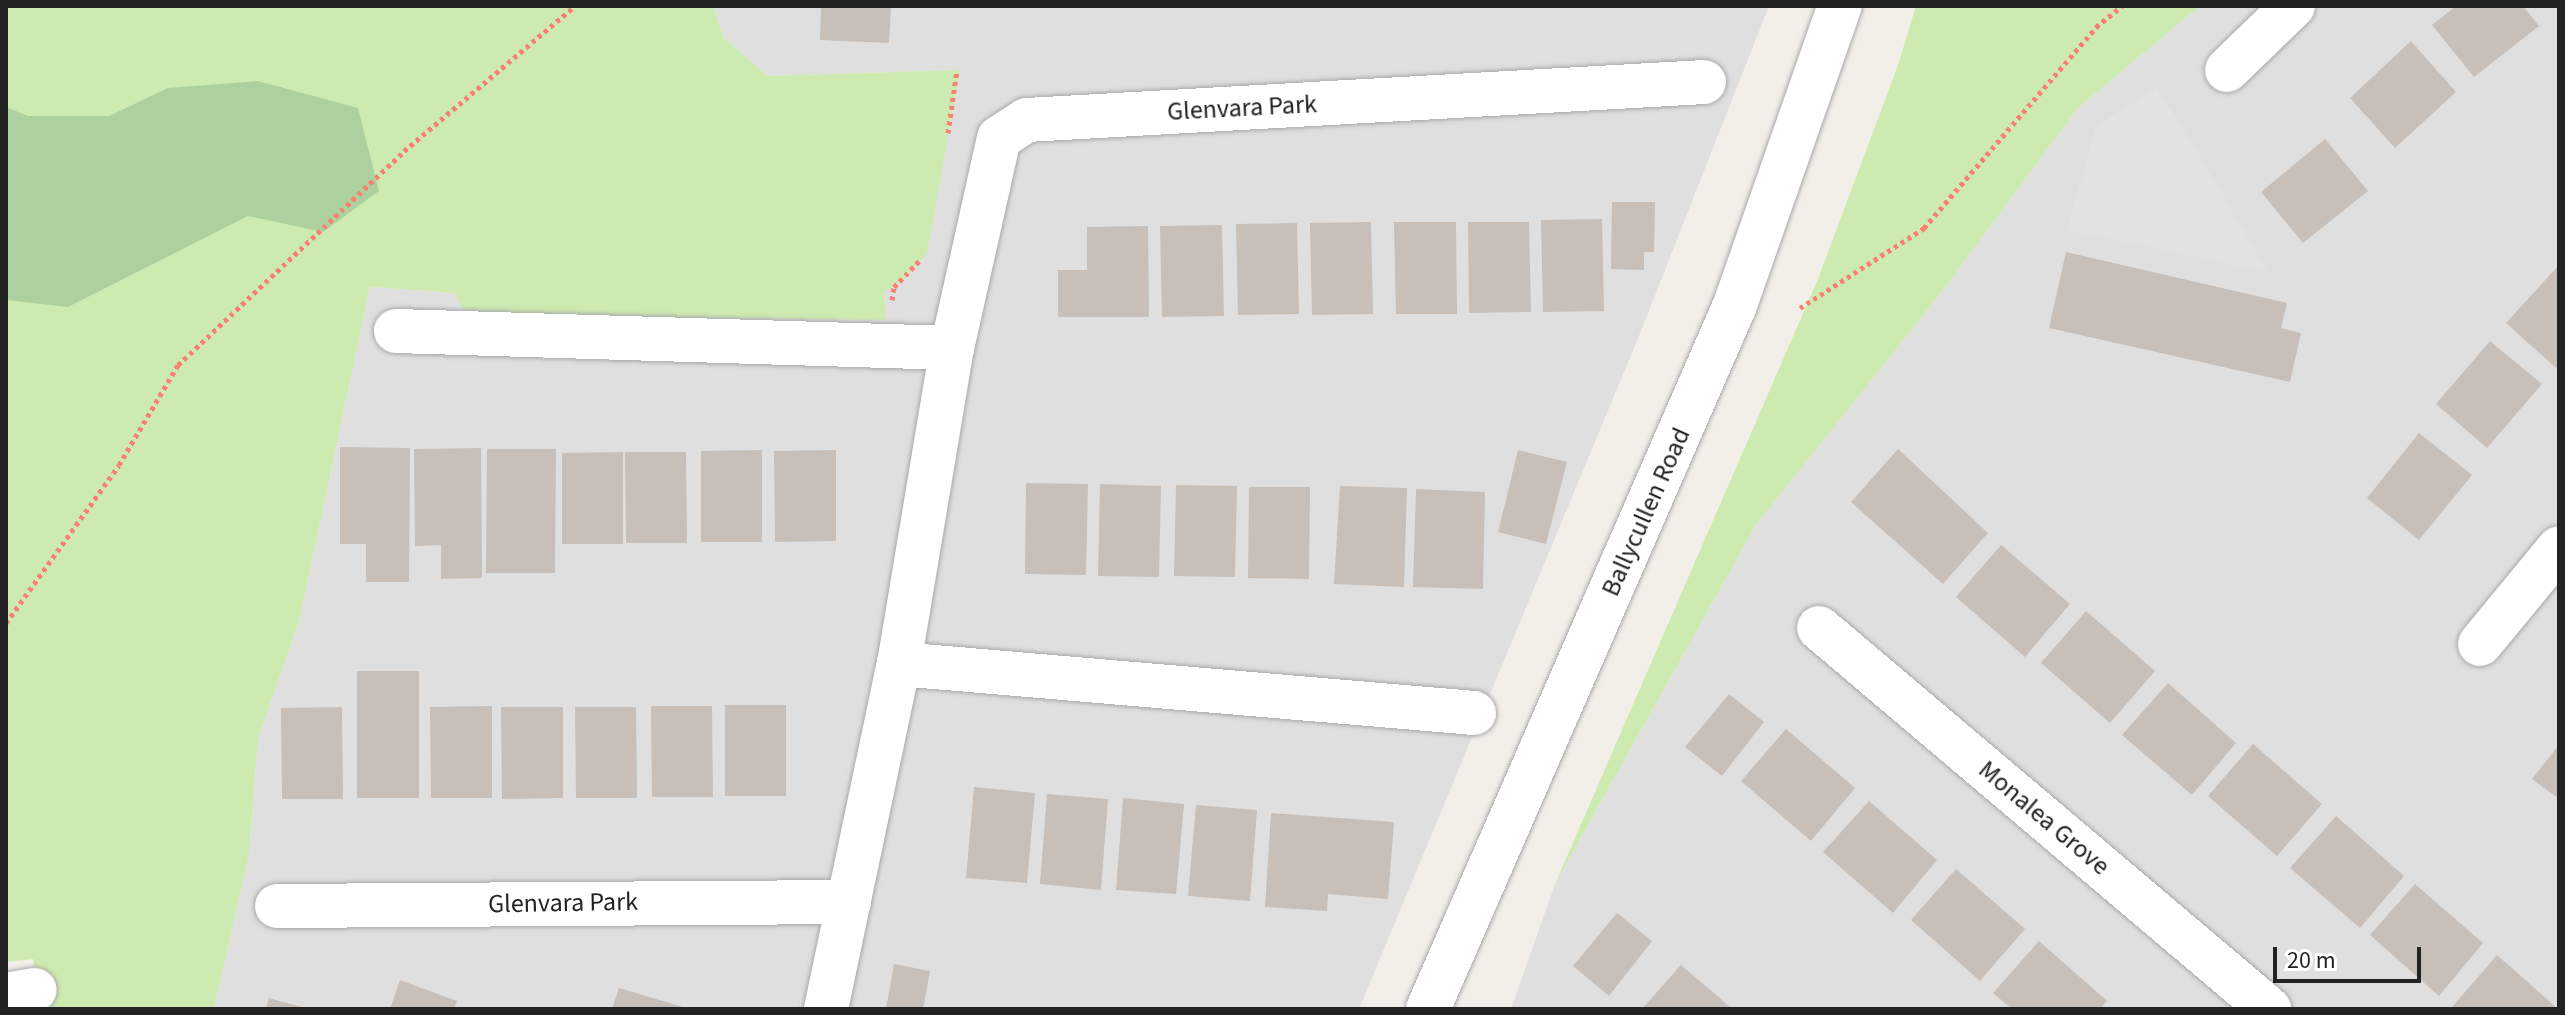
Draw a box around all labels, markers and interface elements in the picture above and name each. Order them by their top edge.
street label: Glenvara Park [1166,89,1318,127]
street label: Ballycullen Road [1595,423,1697,601]
street label: Monalea Grove [1972,754,2116,882]
street label: Glenvara Park [488,886,638,920]
scale bar [2277,931,2425,981]
text: 20 m [2287,943,2336,978]

